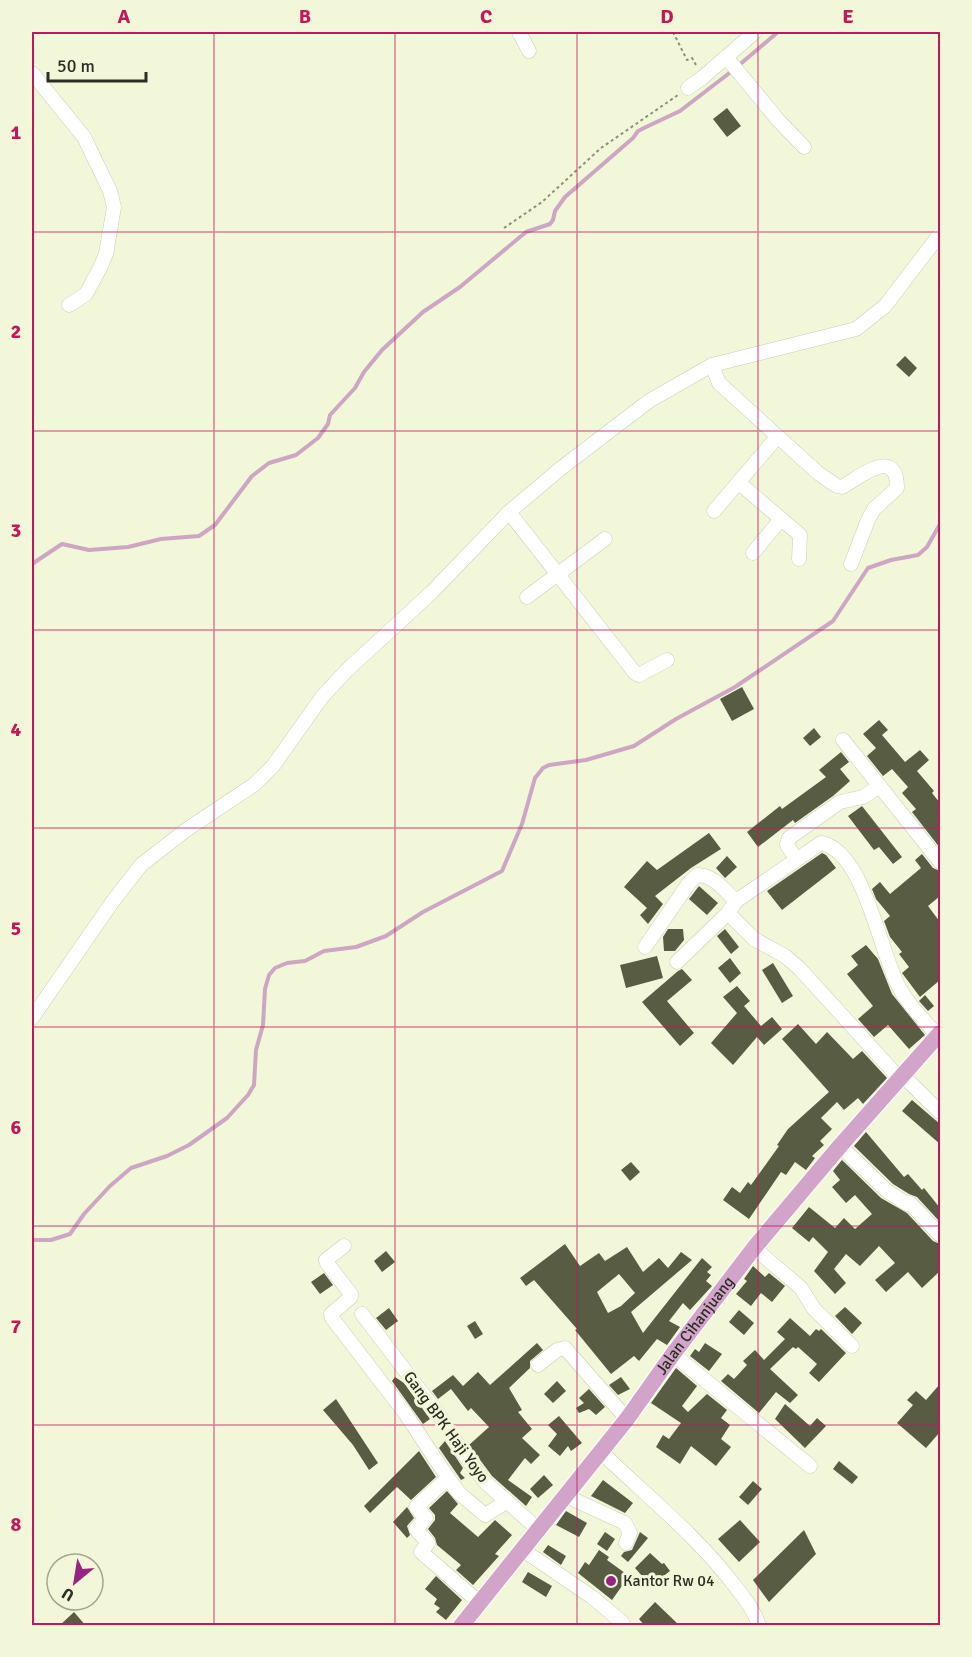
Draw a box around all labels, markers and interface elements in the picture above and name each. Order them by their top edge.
text: A [118,4,131,29]
text: B [299,4,311,29]
text: C [480,4,492,29]
text: D [660,4,674,29]
text: E [842,4,854,29]
scale bar [48,45,146,83]
text: 50 m [57,55,95,77]
text: 1 [11,120,22,145]
text: 2 [11,319,21,344]
text: 3 [11,518,21,543]
text: 4 [11,717,22,742]
text: 5 [11,916,21,941]
text: 6 [11,1115,22,1140]
street label: Jalan Cihanjuang [652,1272,739,1379]
text: 7 [11,1314,22,1339]
street label: Gang BPK Haji Yoyo [399,1367,493,1487]
text: 8 [11,1512,22,1537]
north arrow [45,1552,105,1612]
place label: Kantor Rw 04 [623,1571,715,1591]
marker: Kantor Rw 04 [604,1574,618,1588]
text: U [58,1583,78,1605]

